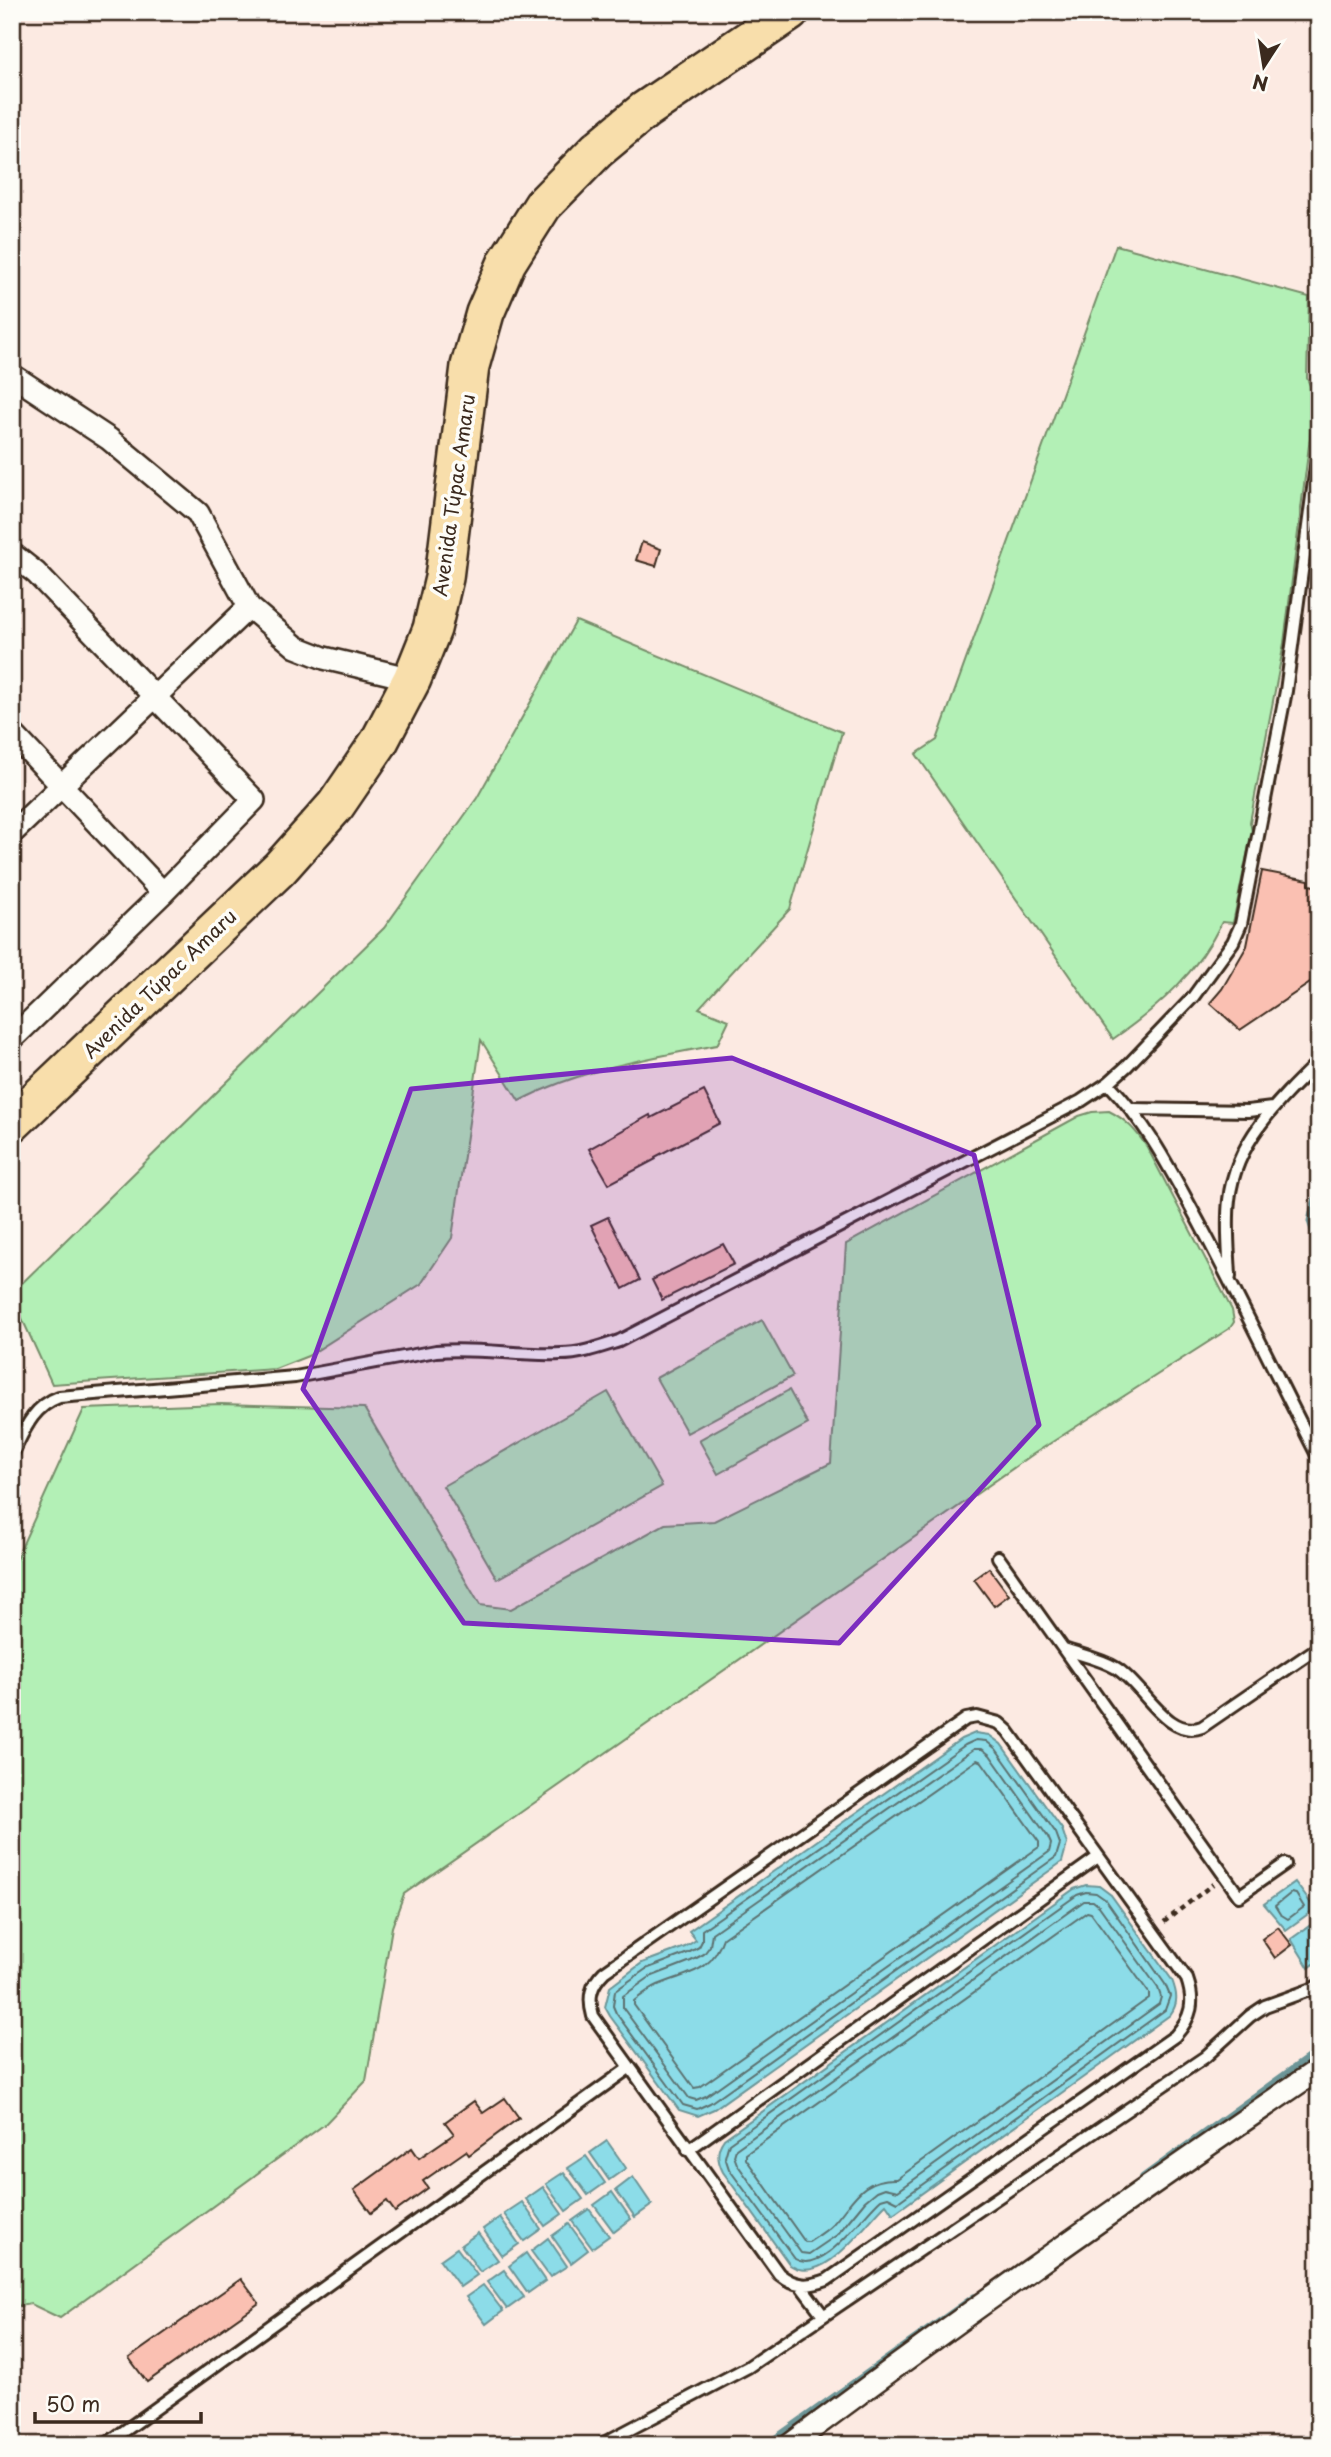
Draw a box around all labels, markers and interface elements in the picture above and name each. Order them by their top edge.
north arrow [1230,32,1300,102]
text: N [1250,68,1271,99]
street label: Avenida Túpac Amaru [425,392,481,598]
street label: Avenida Túpac Amaru [76,902,242,1064]
scale bar [35,2380,201,2424]
text: 50 m [46,2387,100,2419]

